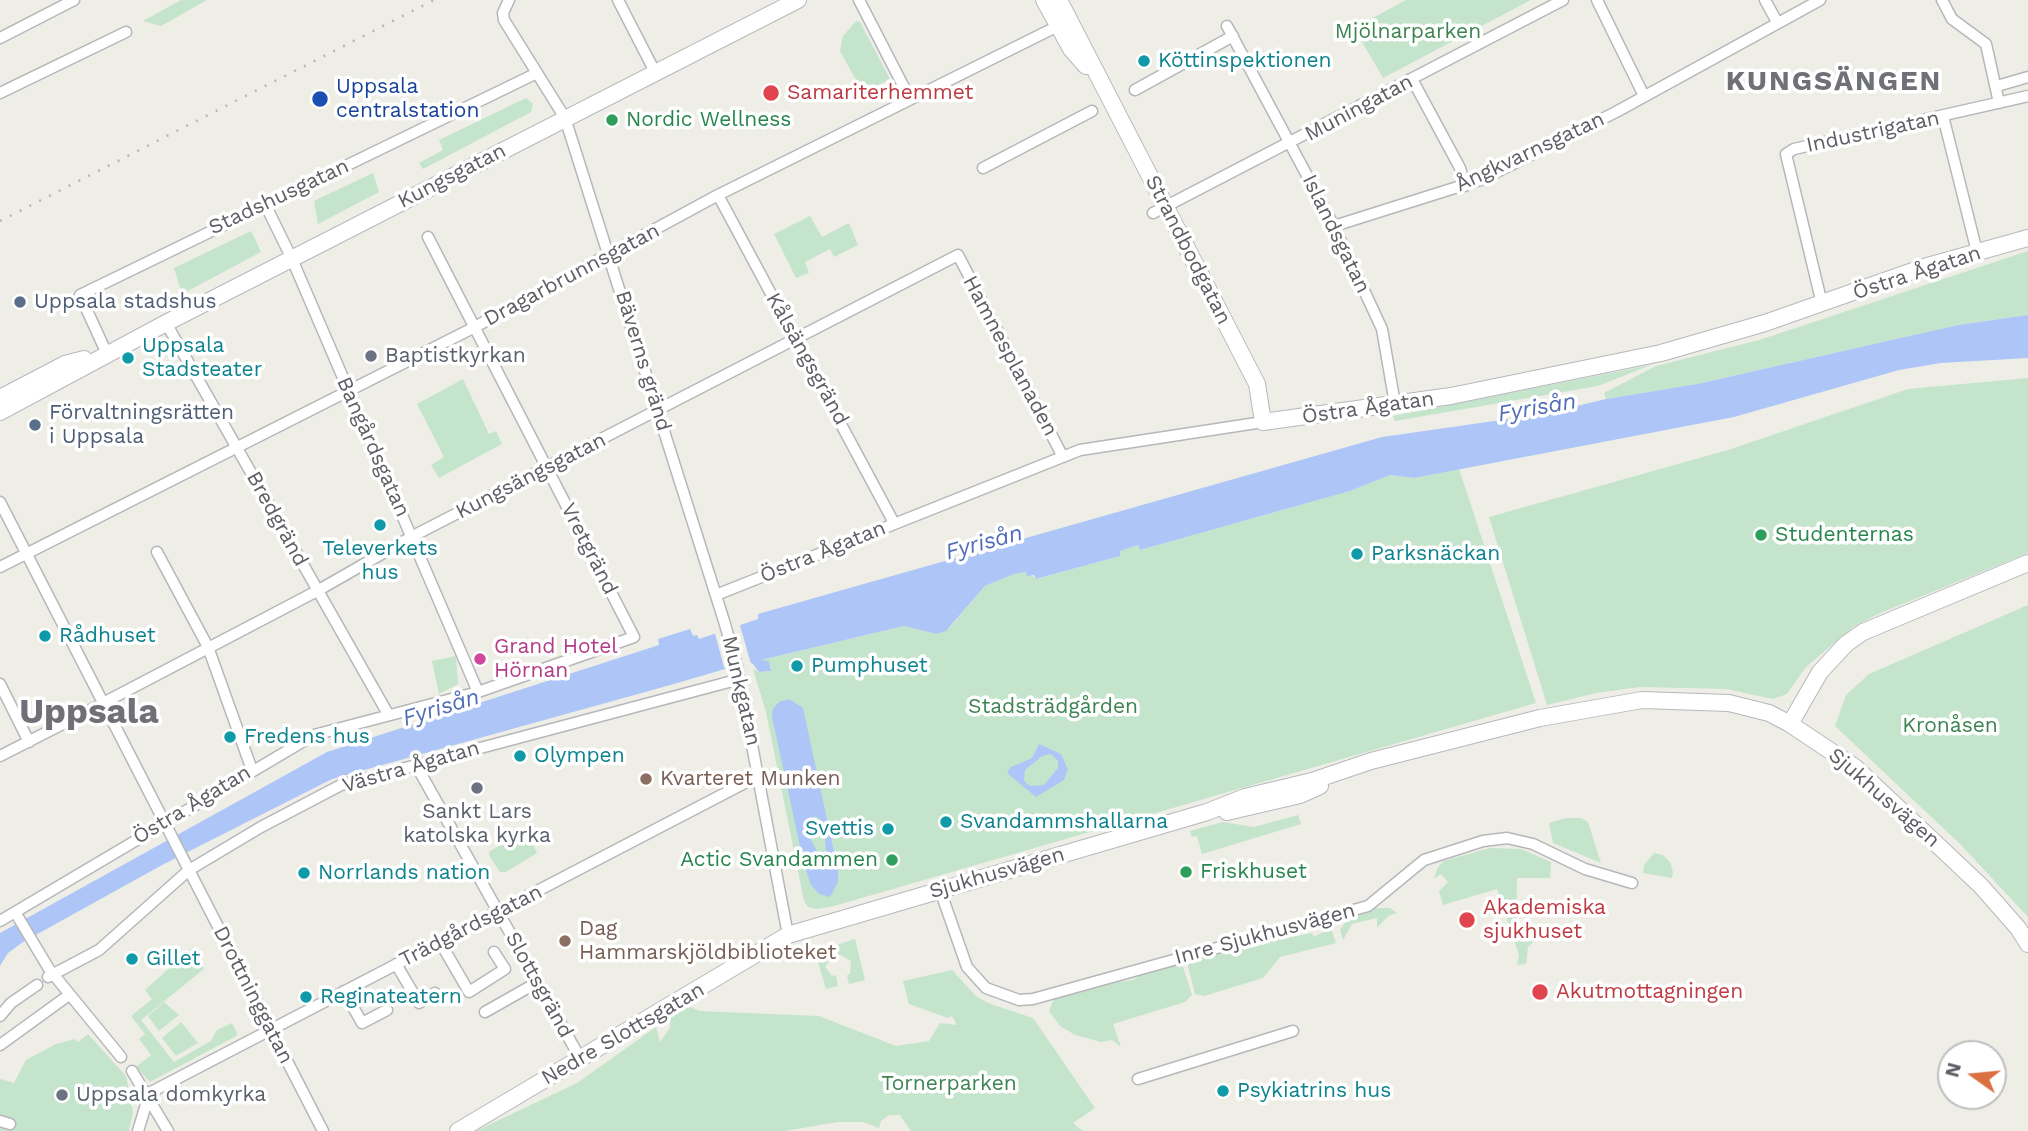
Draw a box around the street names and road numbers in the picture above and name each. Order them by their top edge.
street label: Muningatan [1301,69,1417,147]
street label: Ångkvarnsgatan [1452,106,1608,198]
street label: Industrigatan [1804,106,1942,158]
street label: Kungsgatan [394,138,510,214]
street label: Stadshusgatan [205,154,353,240]
street label: Strandbodgatan [1140,171,1236,329]
street label: Islandsgatan [1296,171,1376,297]
street label: Dragarbrunnsgatan [480,218,664,332]
street label: Östra Ågatan [1850,240,1984,306]
street label: Hamnesplanaden [957,271,1063,441]
street label: Bäverns gränd [610,288,676,434]
street label: Kålsängsgränd [760,288,854,430]
street label: Bangårdsgatan [331,373,415,521]
street label: Östra Ågatan [1300,386,1436,430]
street label: Kungsängsgatan [452,427,610,525]
street label: Bredgränd [241,467,313,571]
street label: Vretgränd [555,499,623,599]
street label: Östra Ågatan [757,515,889,589]
street label: Munkgatan [716,634,766,748]
street label: Västra Ågatan [339,735,483,799]
street label: Sjukhusvägen [1823,743,1945,853]
street label: Östra Ågatan [128,760,256,850]
street label: Sjukhusvägen [927,842,1067,904]
street label: Trädgårdsgatan [396,879,546,973]
street label: Inre Sjukhusvägen [1172,898,1358,970]
street label: Drottninggatan [207,922,299,1068]
street label: Slottsgränd [500,928,578,1042]
street label: Nedre Slottsgatan [537,977,709,1091]

